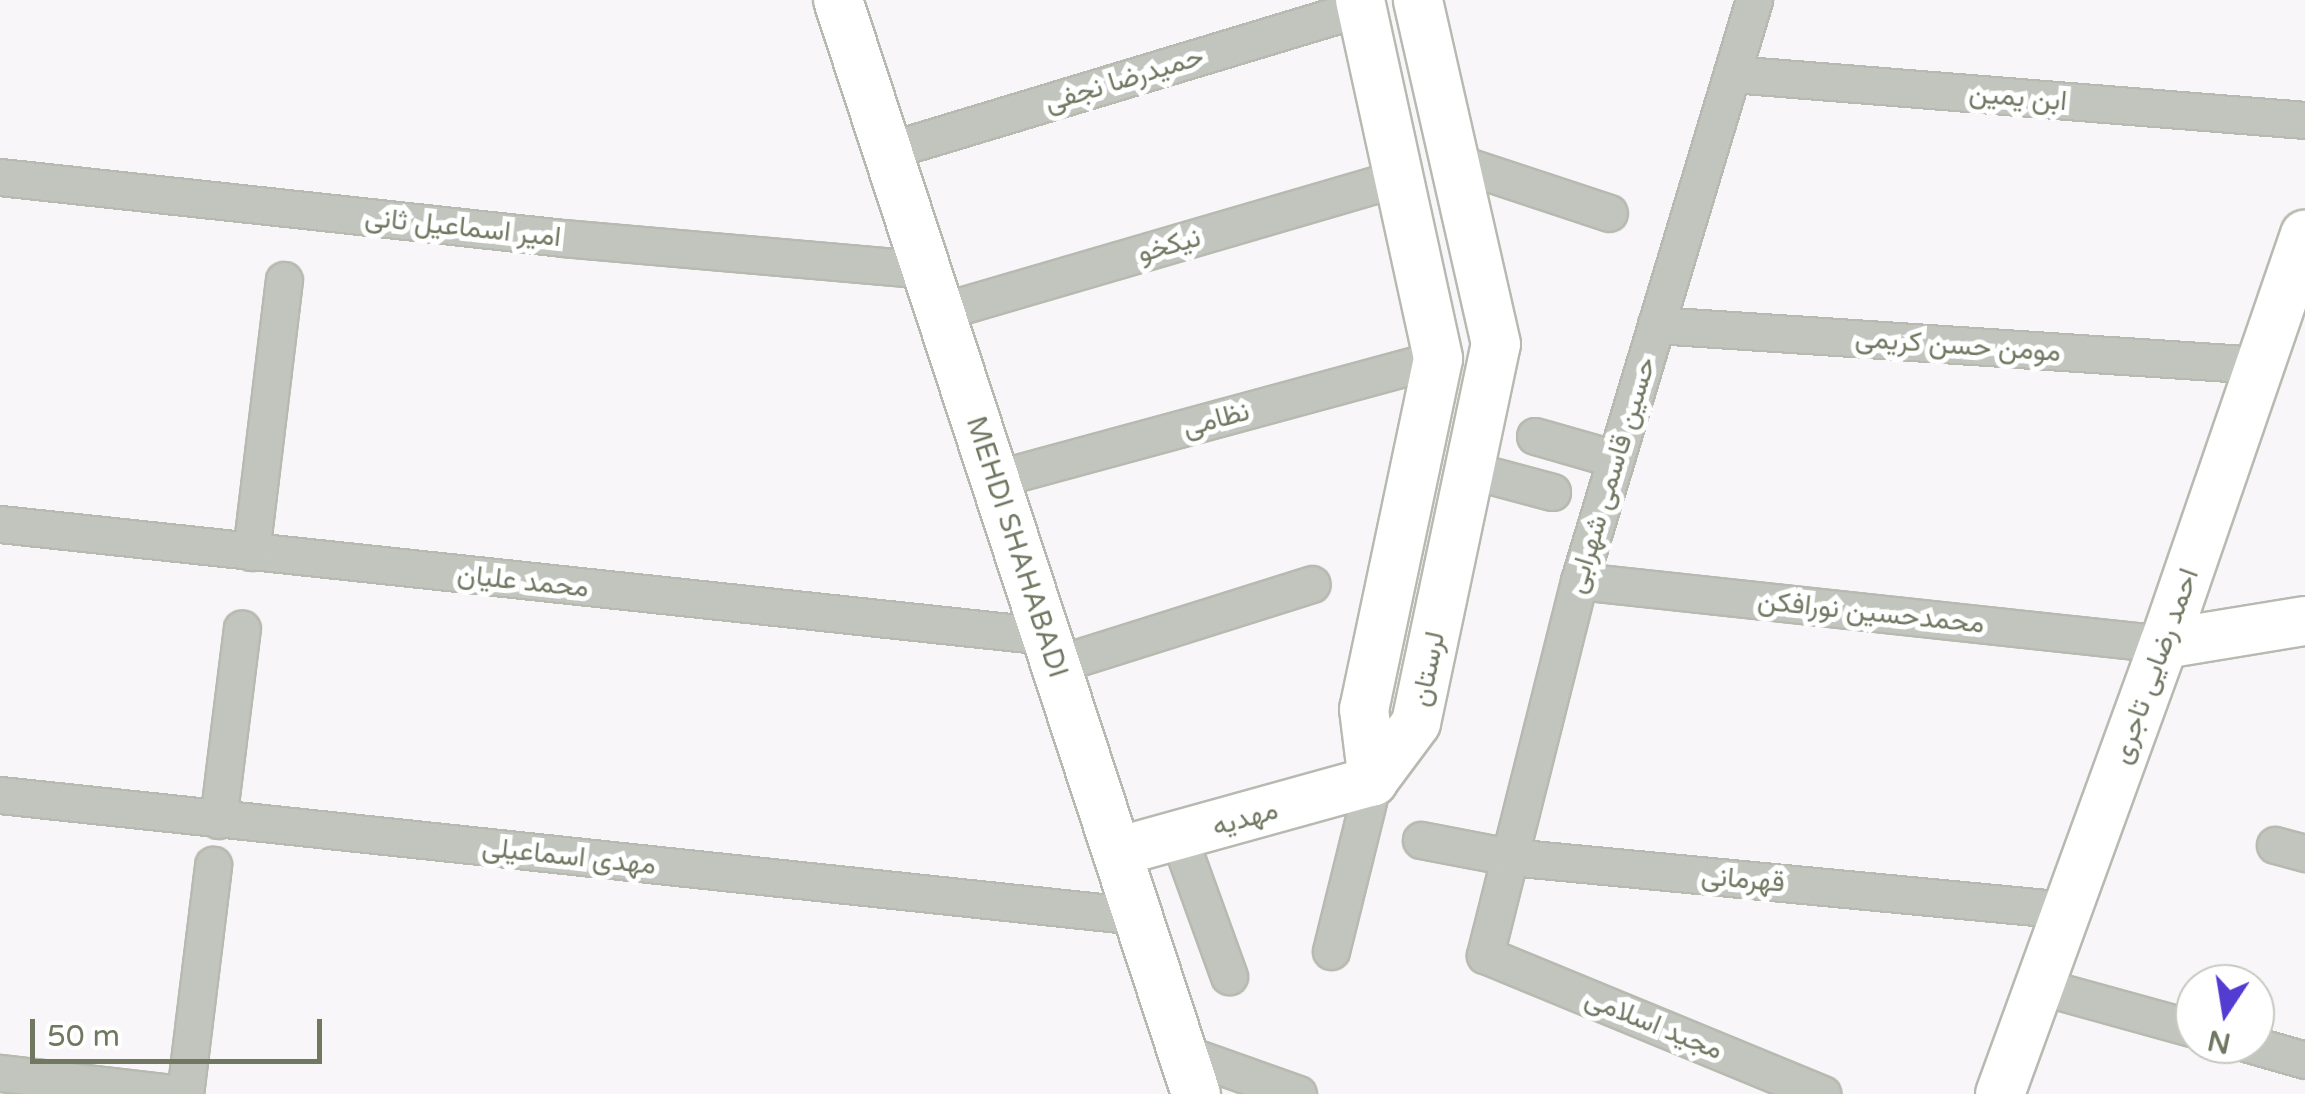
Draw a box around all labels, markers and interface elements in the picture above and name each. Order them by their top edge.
street label: حمیدرضا نجفی [1040,39,1208,119]
street label: ابن یمین [1968,76,2068,118]
street label: امیر اسماعیل ثانی [363,200,563,254]
street label: نیکخو [1134,220,1204,270]
street label: مومن حسن کریمی [1854,321,2062,369]
street label: حسین قاسمی شهرابی [1559,353,1663,597]
street label: نظامی [1179,394,1253,444]
street label: MEHDI SHAHABADI [959,412,1075,682]
street label: محمد علیان [456,557,590,605]
street label: احمد رضایی تاجری [2104,564,2206,768]
street label: محمدحسین نورافکن [1756,583,1986,641]
street label: لرستان [1404,628,1452,710]
street label: مهدیه [1208,793,1282,843]
street label: مهدی اسماعیلی [480,830,658,882]
street label: قهرمانی [1700,859,1786,899]
north arrow [2175,964,2275,1064]
street label: مجید اسلامی [1580,981,1728,1067]
scale bar [35,999,328,1061]
text: 50 m [47,1018,120,1055]
text: N [2205,1022,2234,1060]

